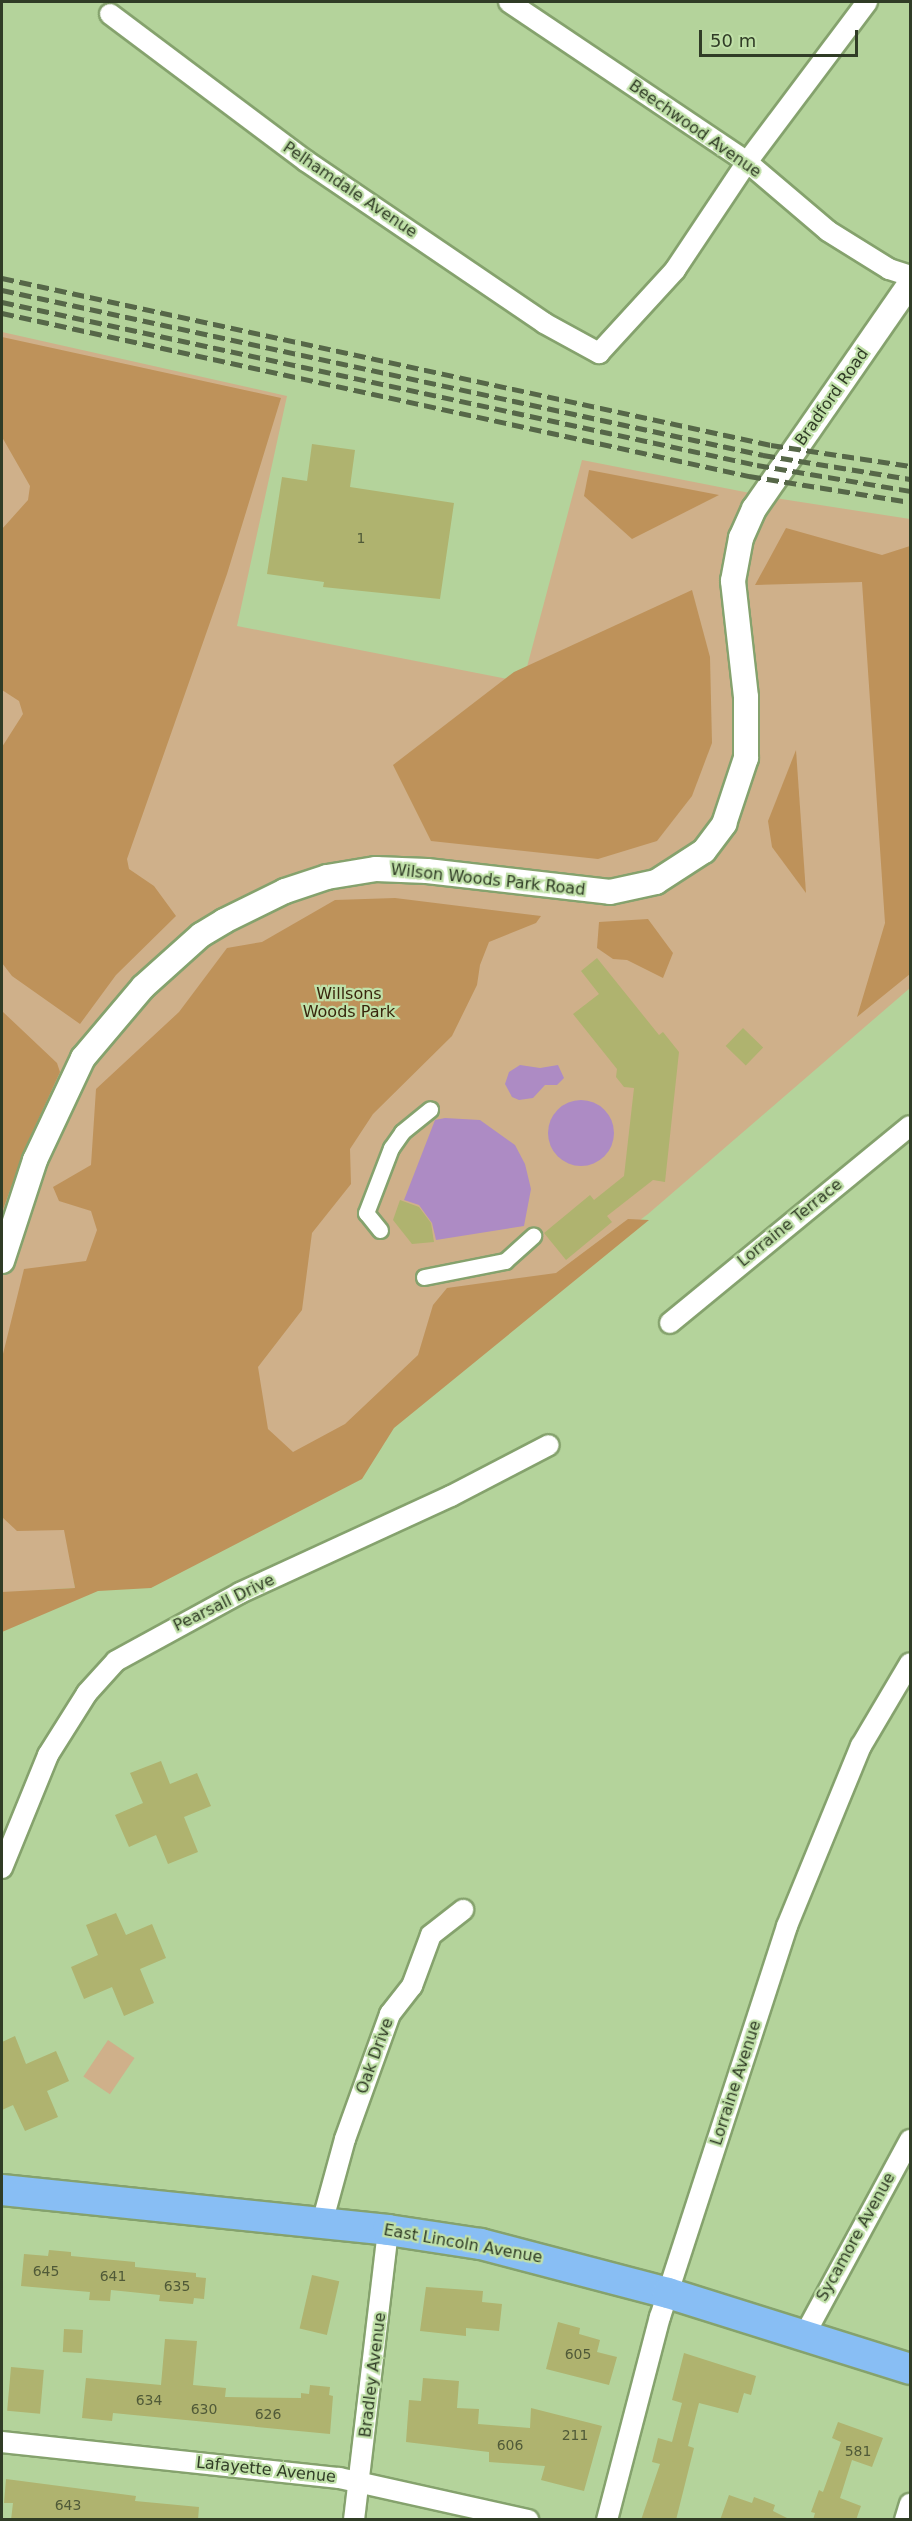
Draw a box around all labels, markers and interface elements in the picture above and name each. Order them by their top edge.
scale bar [702,18,861,56]
text: 50 m [710,30,756,51]
street label: Beechwood Avenue [625,76,765,182]
street label: Pelhamdale Avenue [279,138,421,242]
street label: Bradford Road [791,345,873,449]
house number: 1 [357,530,365,546]
street label: Wilson Woods Park Road [390,860,586,900]
park label: Willsons Woods Park [303,984,395,1022]
street label: Lorraine Terrace [734,1175,846,1271]
street label: Pearsall Drive [170,1570,278,1636]
street label: Oak Drive [352,2015,398,2097]
street label: Lorraine Avenue [707,2018,765,2148]
street label: Sycamore Avenue [813,2169,899,2305]
street label: East Lincoln Avenue [382,2221,544,2267]
house number: 645 [33,2263,59,2279]
house number: 641 [100,2268,126,2284]
house number: 635 [164,2278,190,2294]
street label: Bradley Avenue [356,2311,390,2439]
house number: 605 [565,2346,591,2362]
house number: 634 [136,2392,162,2408]
house number: 630 [191,2401,217,2417]
house number: 626 [255,2406,281,2422]
house number: 211 [562,2427,588,2443]
house number: 606 [497,2437,523,2453]
house number: 581 [845,2443,871,2459]
street label: Lafayette Avenue [195,2453,337,2487]
house number: 643 [55,2497,81,2513]

